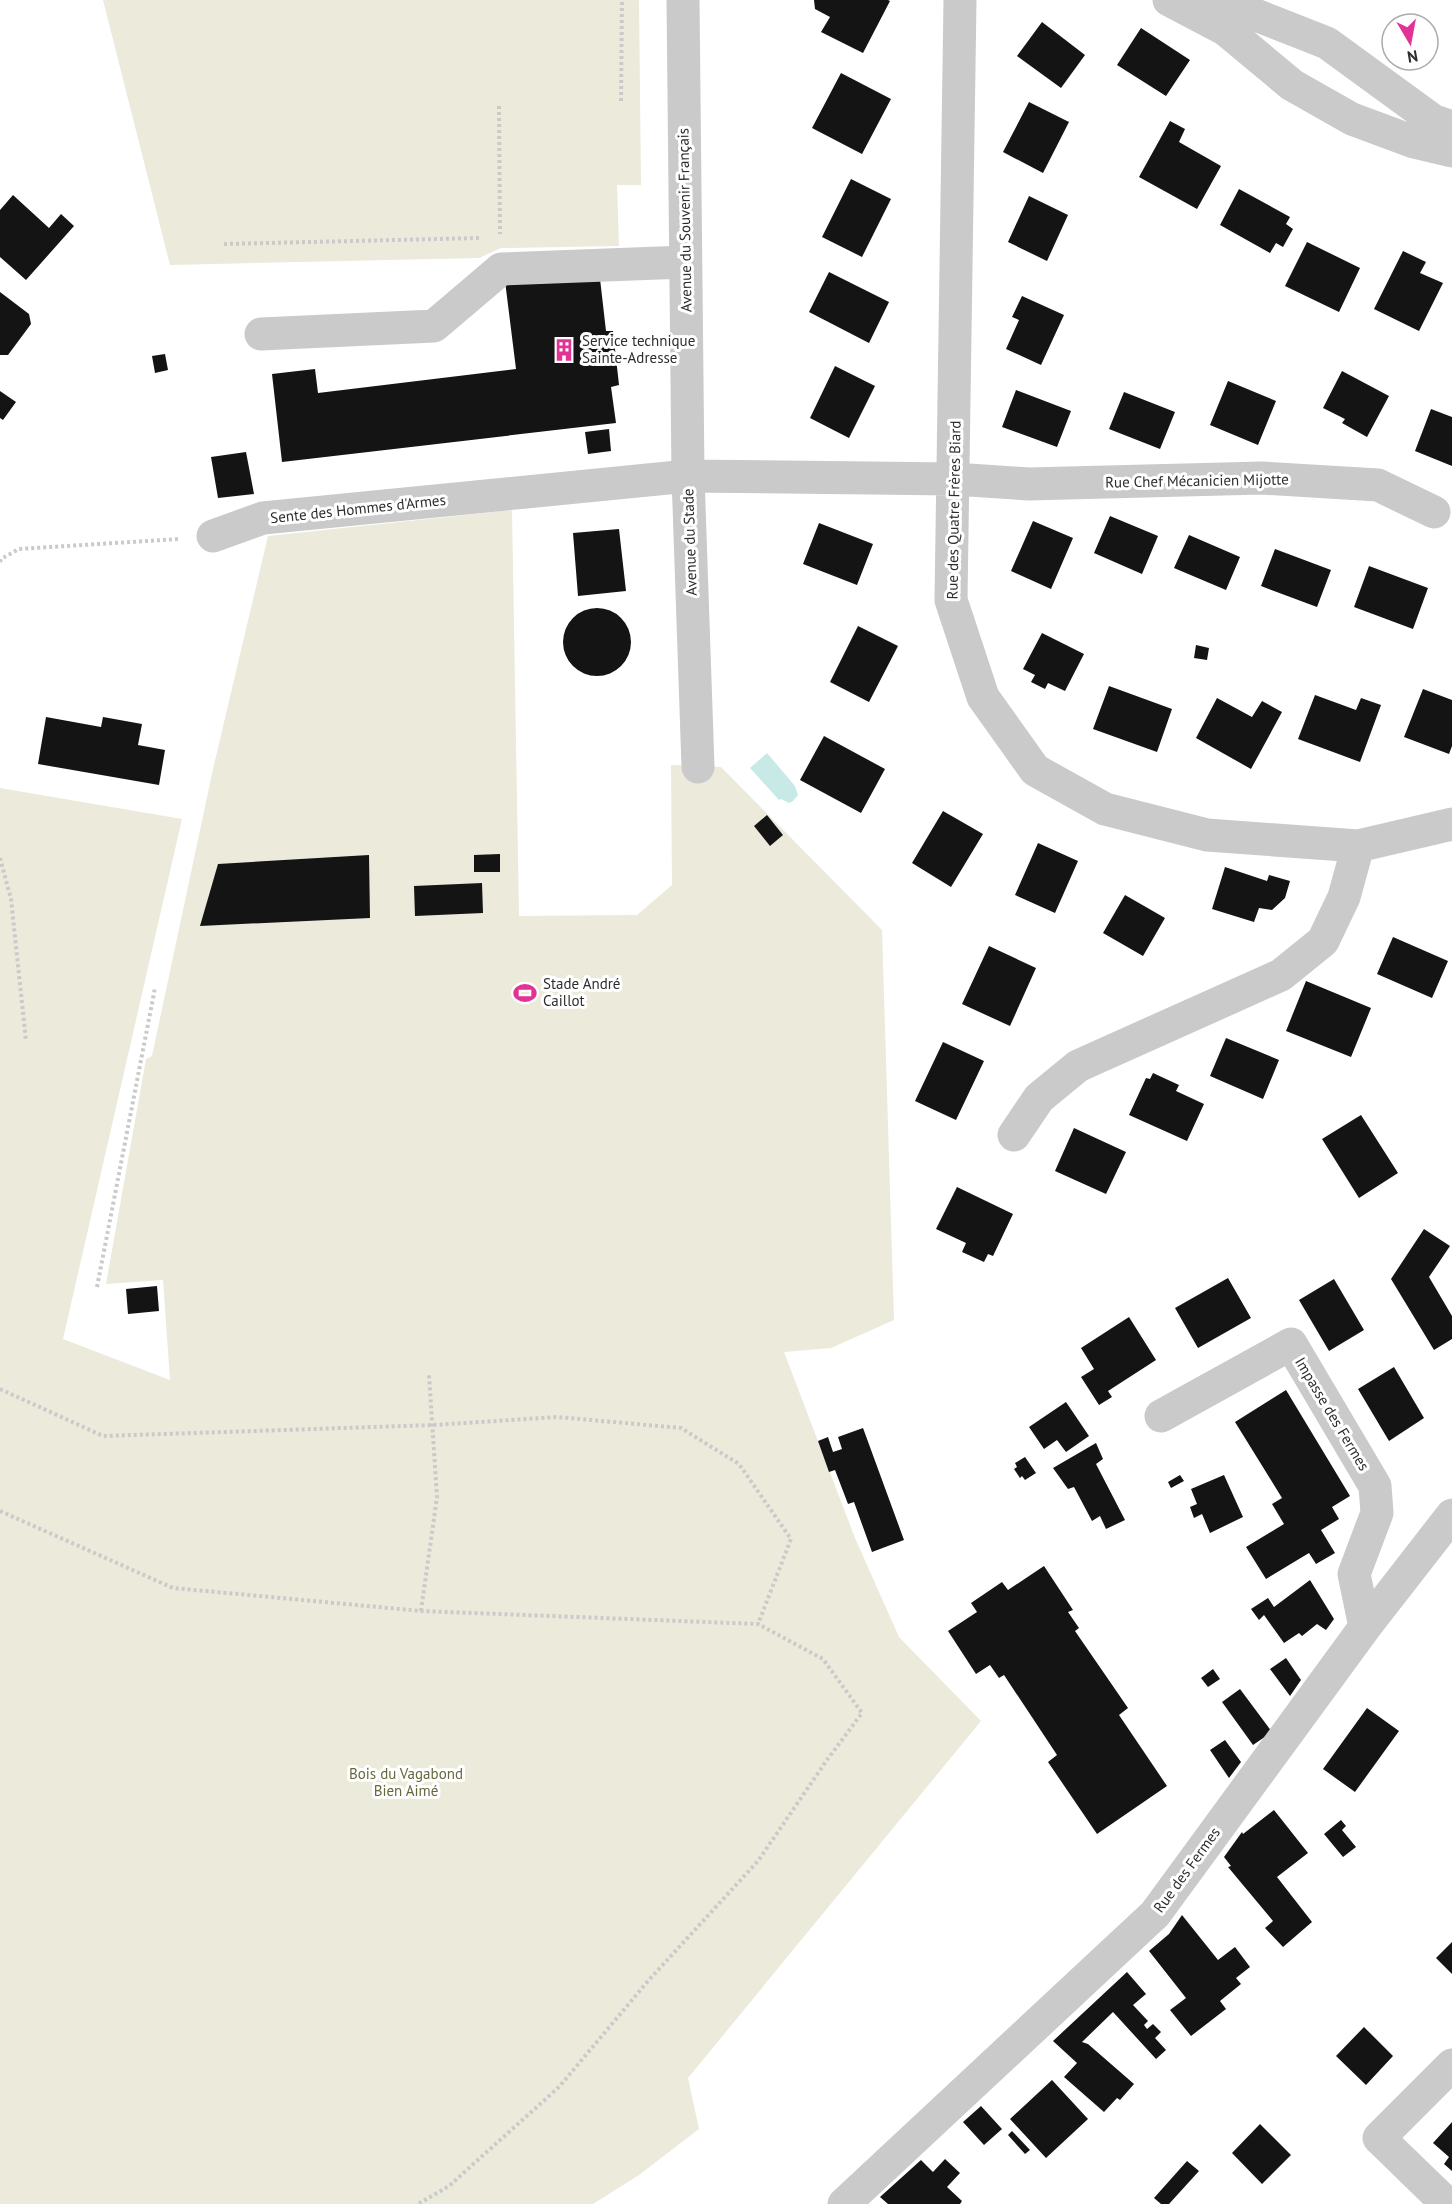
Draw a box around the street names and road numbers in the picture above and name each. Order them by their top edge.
street label: Avenue du Souvenir Français [673,128,696,312]
street label: Rue des Quatre Frères Biard [942,420,965,600]
street label: Rue Chef Mécanicien Mijotte [1105,469,1289,492]
street label: Avenue du Stade [678,488,701,596]
street label: Sente des Hommes d'Armes [269,490,447,527]
street label: Impasse des Fermes [1291,1354,1374,1474]
street label: Rue des Fermes [1149,1823,1224,1916]

